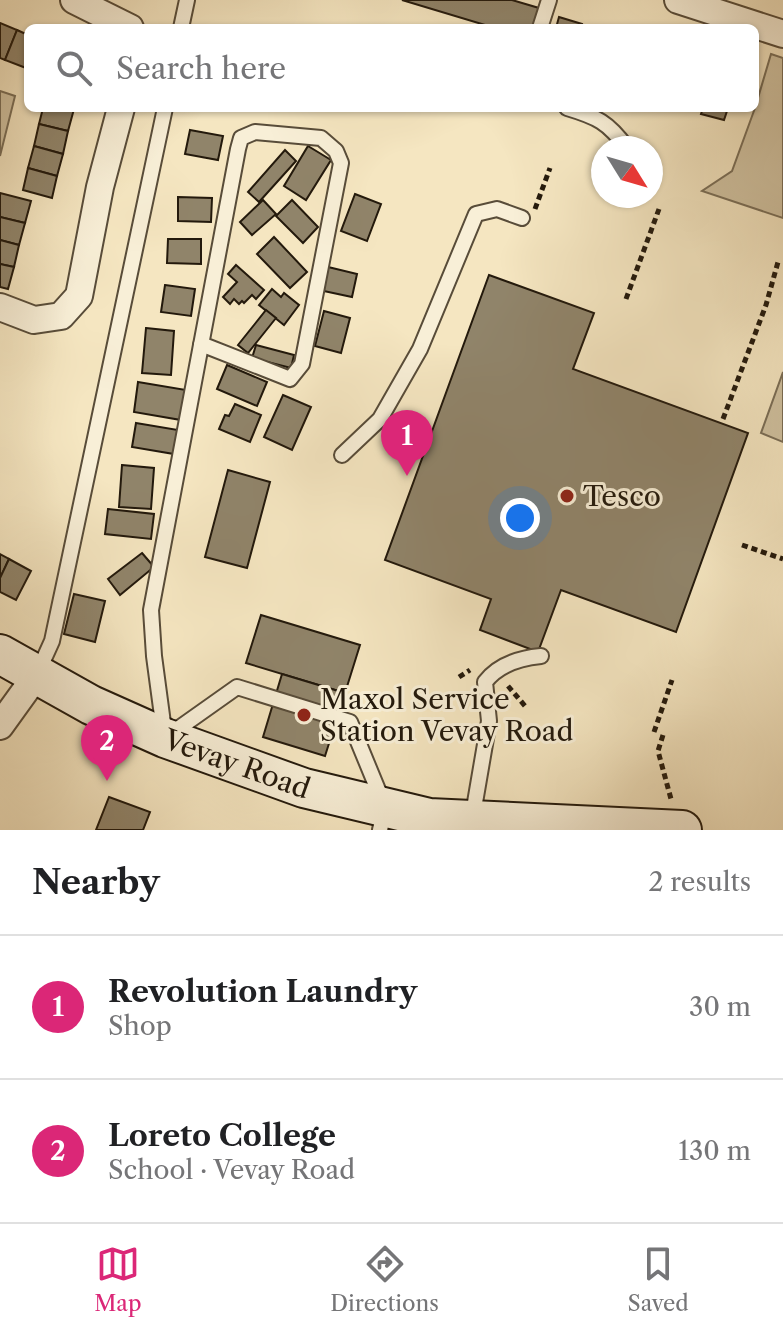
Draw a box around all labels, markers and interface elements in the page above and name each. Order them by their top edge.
search box [24,24,759,112]
icon: search [52,46,96,90]
text: Search here [116,50,286,87]
north arrow [591,136,663,208]
pin: 1 [381,410,433,476]
place label: Tesco [583,479,661,513]
marker: Tesco [558,487,576,505]
your location [500,498,540,538]
place label: Maxol Service Station Vevay Road [320,682,574,748]
marker: Maxol Service Station Vevay Road [295,706,313,724]
pin: 2 [81,715,133,781]
street label: Vevay Road [159,722,315,806]
text: Nearby [32,861,160,903]
text: 2 results [648,866,751,898]
text: Revolution Laundry [108,973,417,1010]
text: 1 [52,991,64,1023]
text: 30 m [689,991,751,1023]
text: Shop [108,1010,172,1042]
text: Loreto College [108,1117,336,1154]
text: 2 [50,1135,66,1167]
text: 130 m [678,1135,751,1167]
text: School · Vevay Road [108,1154,355,1186]
tab: Map [94,1242,142,1317]
tab: Directions [330,1242,439,1317]
tab: Saved [628,1242,689,1317]

